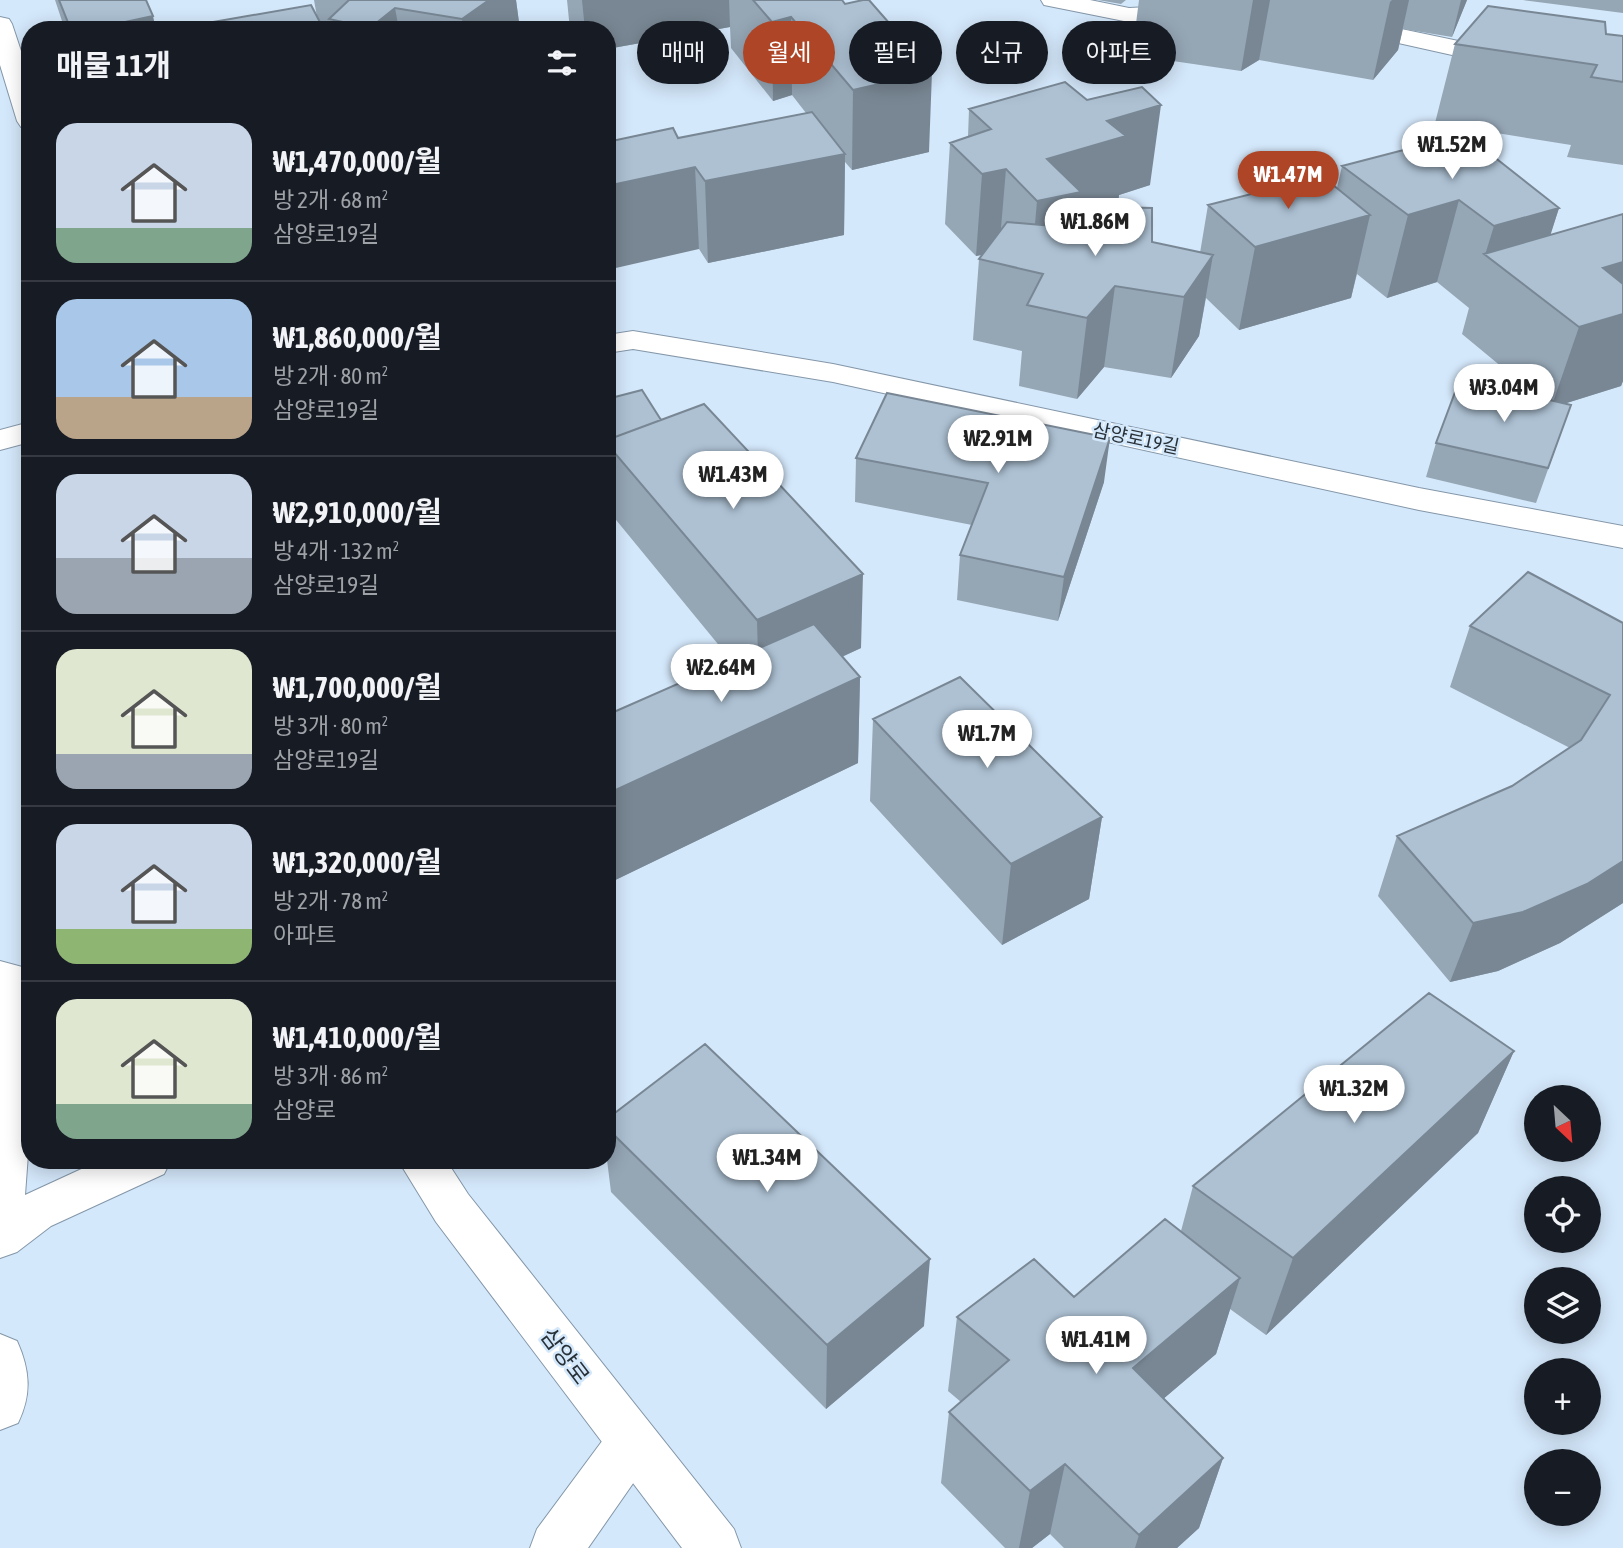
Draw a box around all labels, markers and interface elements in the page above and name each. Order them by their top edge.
chip: 매매 [637,21,729,84]
chip: 월세 [743,21,835,84]
chip: 필터 [849,21,942,84]
chip: 신규 [956,21,1048,84]
chip: 아파트 [1062,21,1176,84]
icon: filters [543,44,581,82]
text: 매물 11개 [56,48,171,82]
pin: ₩1.52M [1395,122,1509,181]
text: ₩1.52M [1418,131,1486,157]
text: ₩1,470,000/월 [273,144,442,178]
icon: home [112,151,196,235]
pin: ₩1.47M [1231,152,1345,211]
text: ₩1.47M [1254,161,1322,187]
text: 방 2개 · 68 m² [273,187,388,213]
pin: ₩1.86M [1038,198,1152,258]
text: ₩1.86M [1061,208,1129,234]
text: 삼양로19길 [273,221,379,247]
text: ₩1,860,000/월 [273,320,442,354]
icon: home [112,327,196,411]
text: 방 2개 · 80 m² [273,363,388,389]
pin: ₩3.04M [1447,364,1561,424]
text: ₩3.04M [1470,374,1538,400]
text: 삼양로19길 [273,397,379,423]
pin: ₩2.91M [941,416,1055,475]
street label: 삼양로19길 [1091,418,1181,458]
text: ₩2.91M [964,425,1032,451]
pin: ₩1.43M [676,452,790,511]
text: ₩1.43M [699,461,767,487]
text: ₩2,910,000/월 [273,495,442,529]
icon: home [112,502,196,586]
text: 방 4개 · 132 m² [273,538,399,564]
text: 삼양로19길 [273,572,379,598]
pin: ₩2.64M [664,644,778,704]
text: ₩2.64M [687,654,755,680]
text: ₩1,700,000/월 [273,670,442,704]
icon: home [112,677,196,761]
pin: ₩1.7M [938,710,1036,770]
text: 방 3개 · 80 m² [273,713,388,739]
text: ₩1.7M [958,720,1016,746]
text: 삼양로19길 [273,747,379,773]
text: ₩1,320,000/월 [273,845,442,879]
icon: home [112,852,196,936]
text: 방 2개 · 78 m² [273,888,388,914]
text: 아파트 [273,922,336,948]
text: ₩1,410,000/월 [273,1020,442,1054]
icon: home [112,1027,196,1111]
text: 방 3개 · 86 m² [273,1063,388,1089]
pin: ₩1.32M [1297,1066,1411,1125]
text: ₩1.32M [1320,1075,1388,1101]
north arrow [1524,1085,1601,1162]
map controls [1524,1085,1601,1526]
text: 삼양로 [273,1097,336,1123]
pin: ₩1.34M [710,1134,824,1194]
text: ₩1.34M [733,1144,801,1170]
button: locate [1524,1176,1601,1253]
button: layers [1524,1267,1601,1344]
pin: ₩1.41M [1039,1316,1153,1376]
street label: 삼양로 [536,1323,594,1389]
text: ₩1.41M [1062,1326,1130,1352]
button: + [1524,1358,1601,1435]
button: − [1524,1449,1601,1526]

